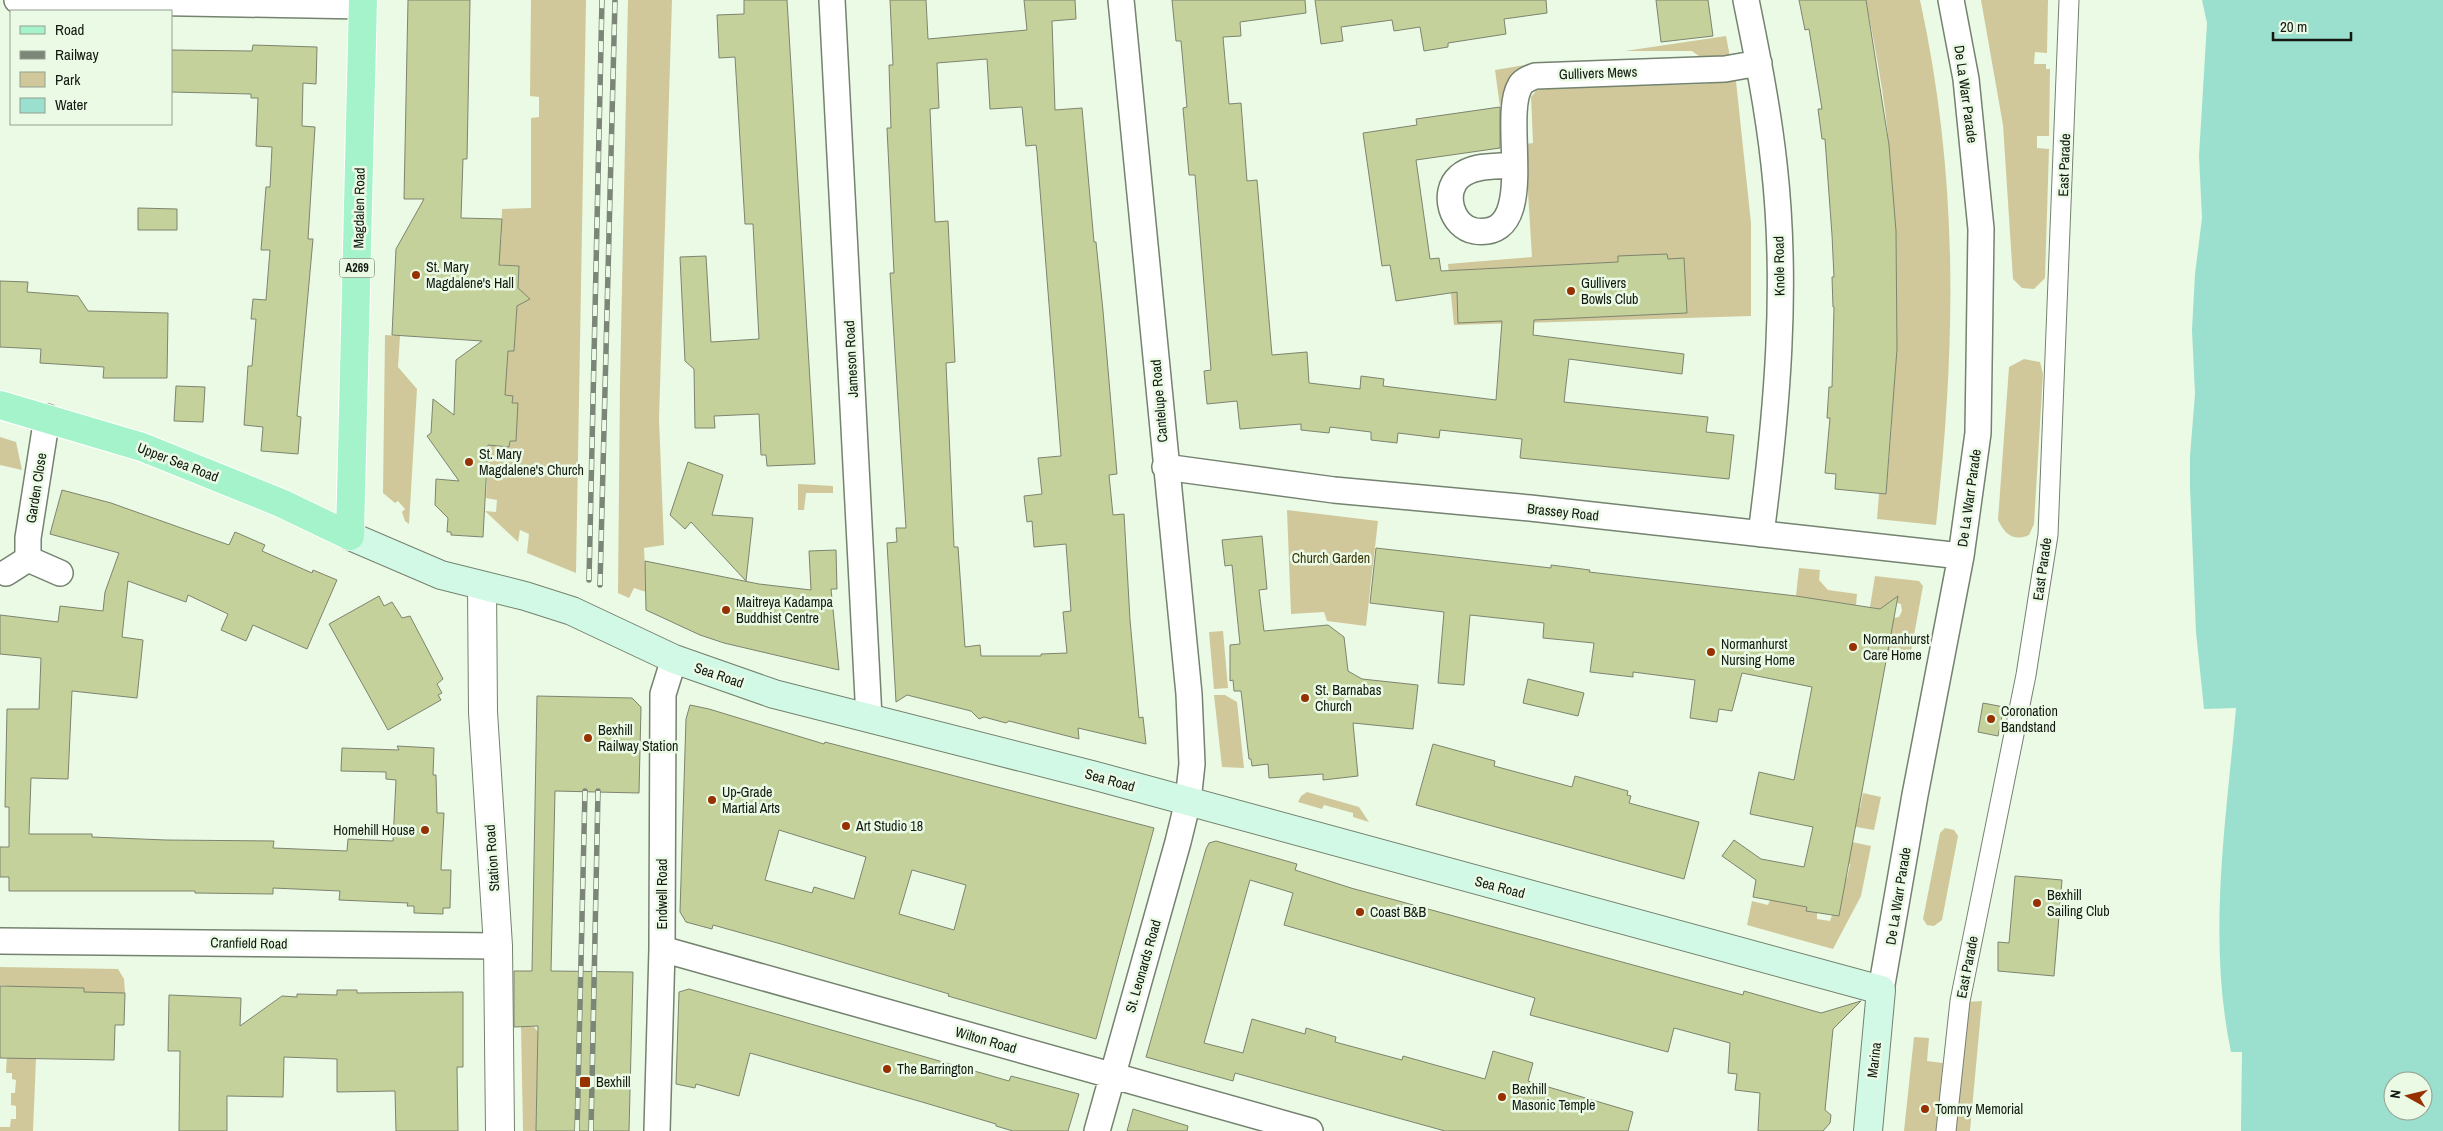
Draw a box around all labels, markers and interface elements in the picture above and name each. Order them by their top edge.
legend [10,10,172,125]
scale bar [2273,10,2350,42]
text: 20 m [2280,16,2307,37]
text: Road [55,19,84,40]
text: Railway [55,44,100,65]
street label: De La Warr Parade [1950,44,1982,144]
street label: Gullivers Mews [1558,63,1638,83]
text: Park [55,69,81,90]
text: Water [55,94,87,115]
street label: East Parade [2054,133,2074,197]
street label: Magdalen Road [349,167,369,249]
street label: Knole Road [1769,236,1789,296]
road number: A269 [340,258,374,278]
place label: St. Mary Magdalene's Hall [426,258,514,292]
marker: St. Mary Magdalene's Hall [410,269,422,281]
place label: Gullivers Bowls Club [1581,274,1638,308]
marker: Gullivers Bowls Club [1565,285,1577,297]
street label: Jameson Road [840,320,862,398]
street label: Cantelupe Road [1146,359,1172,443]
street label: Upper Sea Road [135,438,221,486]
place label: St. Mary Magdalene's Church [479,445,584,479]
street label: De La Warr Parade [1953,448,1985,548]
street label: Garden Close [22,452,50,524]
marker: St. Mary Magdalene's Church [463,456,475,468]
street label: Brassey Road [1526,499,1600,525]
street label: East Parade [2029,536,2055,602]
park label: Church Garden [1292,549,1370,567]
place label: Maitreya Kadampa Buddhist Centre [736,593,834,627]
marker: Maitreya Kadampa Buddhist Centre [720,604,732,616]
place label: Normanhurst Care Home [1863,630,1929,664]
place label: Normanhurst Nursing Home [1721,635,1795,669]
marker: Normanhurst Care Home [1847,641,1859,653]
marker: Normanhurst Nursing Home [1705,646,1717,658]
street label: Sea Road [692,658,746,692]
place label: St. Barnabas Church [1315,681,1382,715]
marker: St. Barnabas Church [1299,692,1311,704]
place label: Coronation Bandstand [2001,702,2058,736]
marker: Coronation Bandstand [1985,713,1997,725]
place label: Bexhill Railway Station [598,721,678,755]
marker: Bexhill Railway Station [582,732,594,744]
street label: Sea Road [1083,764,1137,796]
place label: Up-Grade Martial Arts [722,783,780,817]
marker: Up-Grade Martial Arts [706,794,718,806]
place label: Art Studio 18 [855,817,923,835]
marker: Art Studio 18 [840,820,852,832]
place label: Homehill House [333,821,415,839]
marker: Homehill House [419,824,431,836]
street label: Station Road [481,824,503,892]
street label: De La Warr Parade [1881,846,1915,946]
street label: Endwell Road [653,859,671,929]
street label: Sea Road [1473,872,1527,902]
place label: Bexhill Sailing Club [2047,886,2110,920]
marker: Bexhill Sailing Club [2031,897,2043,909]
place label: Coast B&B [1370,903,1426,921]
marker: Coast B&B [1354,906,1366,918]
street label: St. Leonards Road [1121,918,1165,1014]
street label: Cranfield Road [210,933,288,953]
street label: East Parade [1952,934,1982,1000]
street label: Wilton Road [953,1023,1019,1057]
street label: Marina [1863,1041,1885,1079]
place label: The Barrington [897,1060,974,1078]
marker: The Barrington [881,1063,893,1075]
north arrow [2383,1071,2433,1121]
place label: Bexhill [596,1073,630,1091]
marker: Bexhill [578,1075,592,1089]
place label: Bexhill Masonic Temple [1512,1080,1595,1114]
text: N [2386,1089,2405,1100]
marker: Bexhill Masonic Temple [1496,1091,1508,1103]
place label: Tommy Memorial [1935,1100,2023,1118]
marker: Tommy Memorial [1919,1103,1931,1115]

